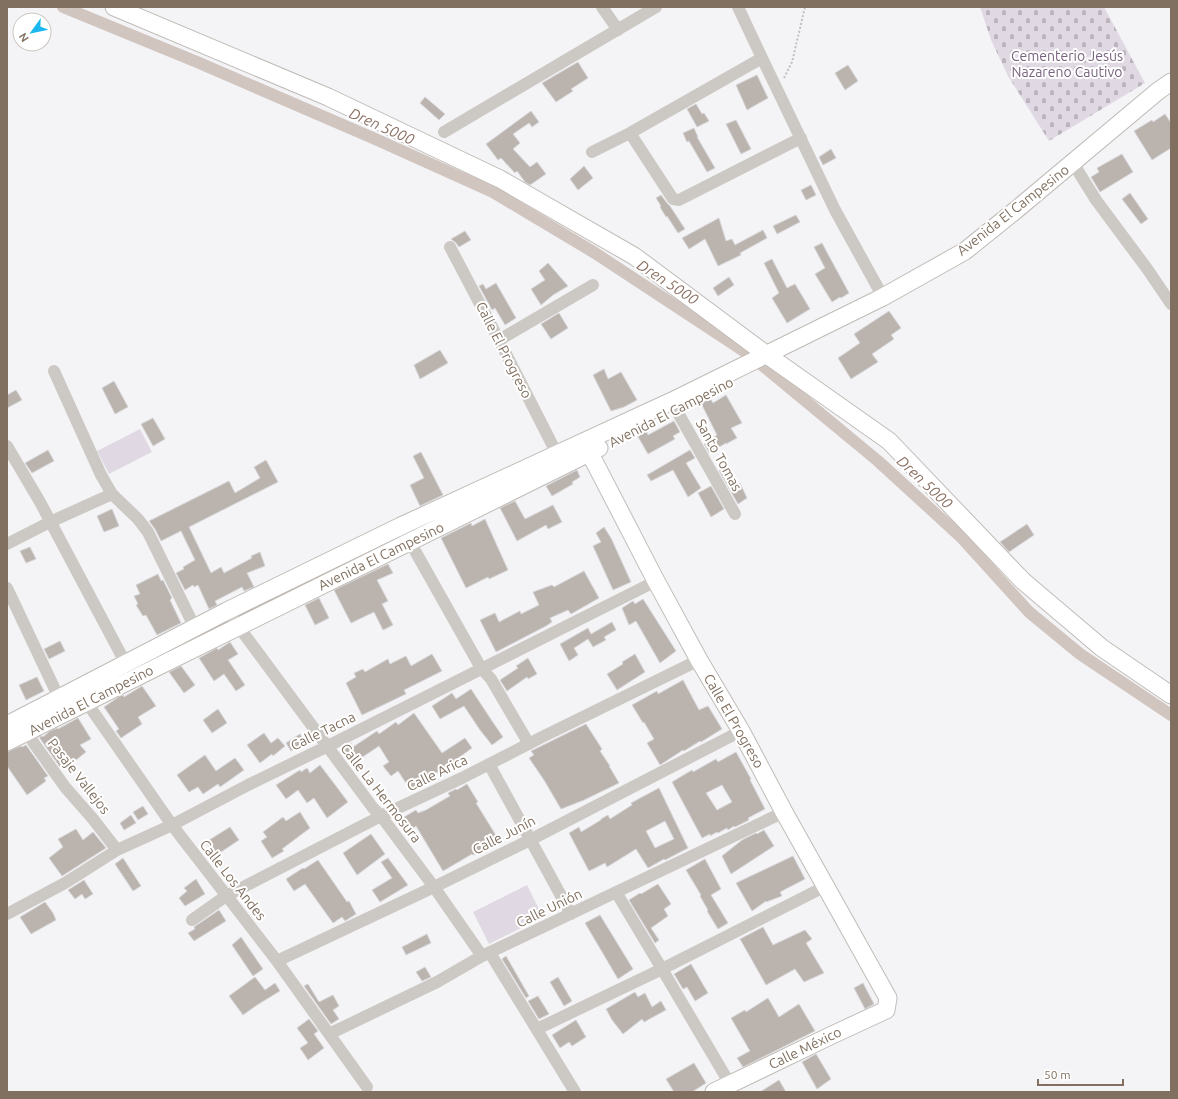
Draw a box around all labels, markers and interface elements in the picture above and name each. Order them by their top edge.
north arrow [12,12,52,52]
text: N [16,31,31,44]
park label: Cementerio Jesús Nazareno Cautivo [1011,48,1123,80]
water label: Dren 5000 [347,104,417,148]
street label: Avenida El Campesino [954,161,1072,259]
water label: Dren 5000 [634,256,702,308]
street label: Calle El Progreso [473,299,535,401]
street label: Avenida El Campesino [606,374,736,450]
street label: Santo Tomas [693,416,745,494]
water label: Dren 5000 [894,452,956,512]
street label: Avenida El Campesino [316,519,446,593]
street label: Avenida El Campesino [26,662,156,738]
street label: Calle El Progreso [701,671,767,771]
street label: Calle Tacna [288,708,358,754]
street label: Pasaje Vallejos [44,735,114,817]
street label: Calle La Hermosura [337,740,425,846]
street label: Calle Arica [404,751,470,795]
street label: Calle Junín [470,812,538,858]
street label: Calle Los Andes [197,837,269,923]
street label: Calle Unión [513,885,585,931]
street label: Calle México [766,1023,844,1073]
scale bar [1038,1061,1123,1087]
text: 50 m [1044,1068,1071,1081]

